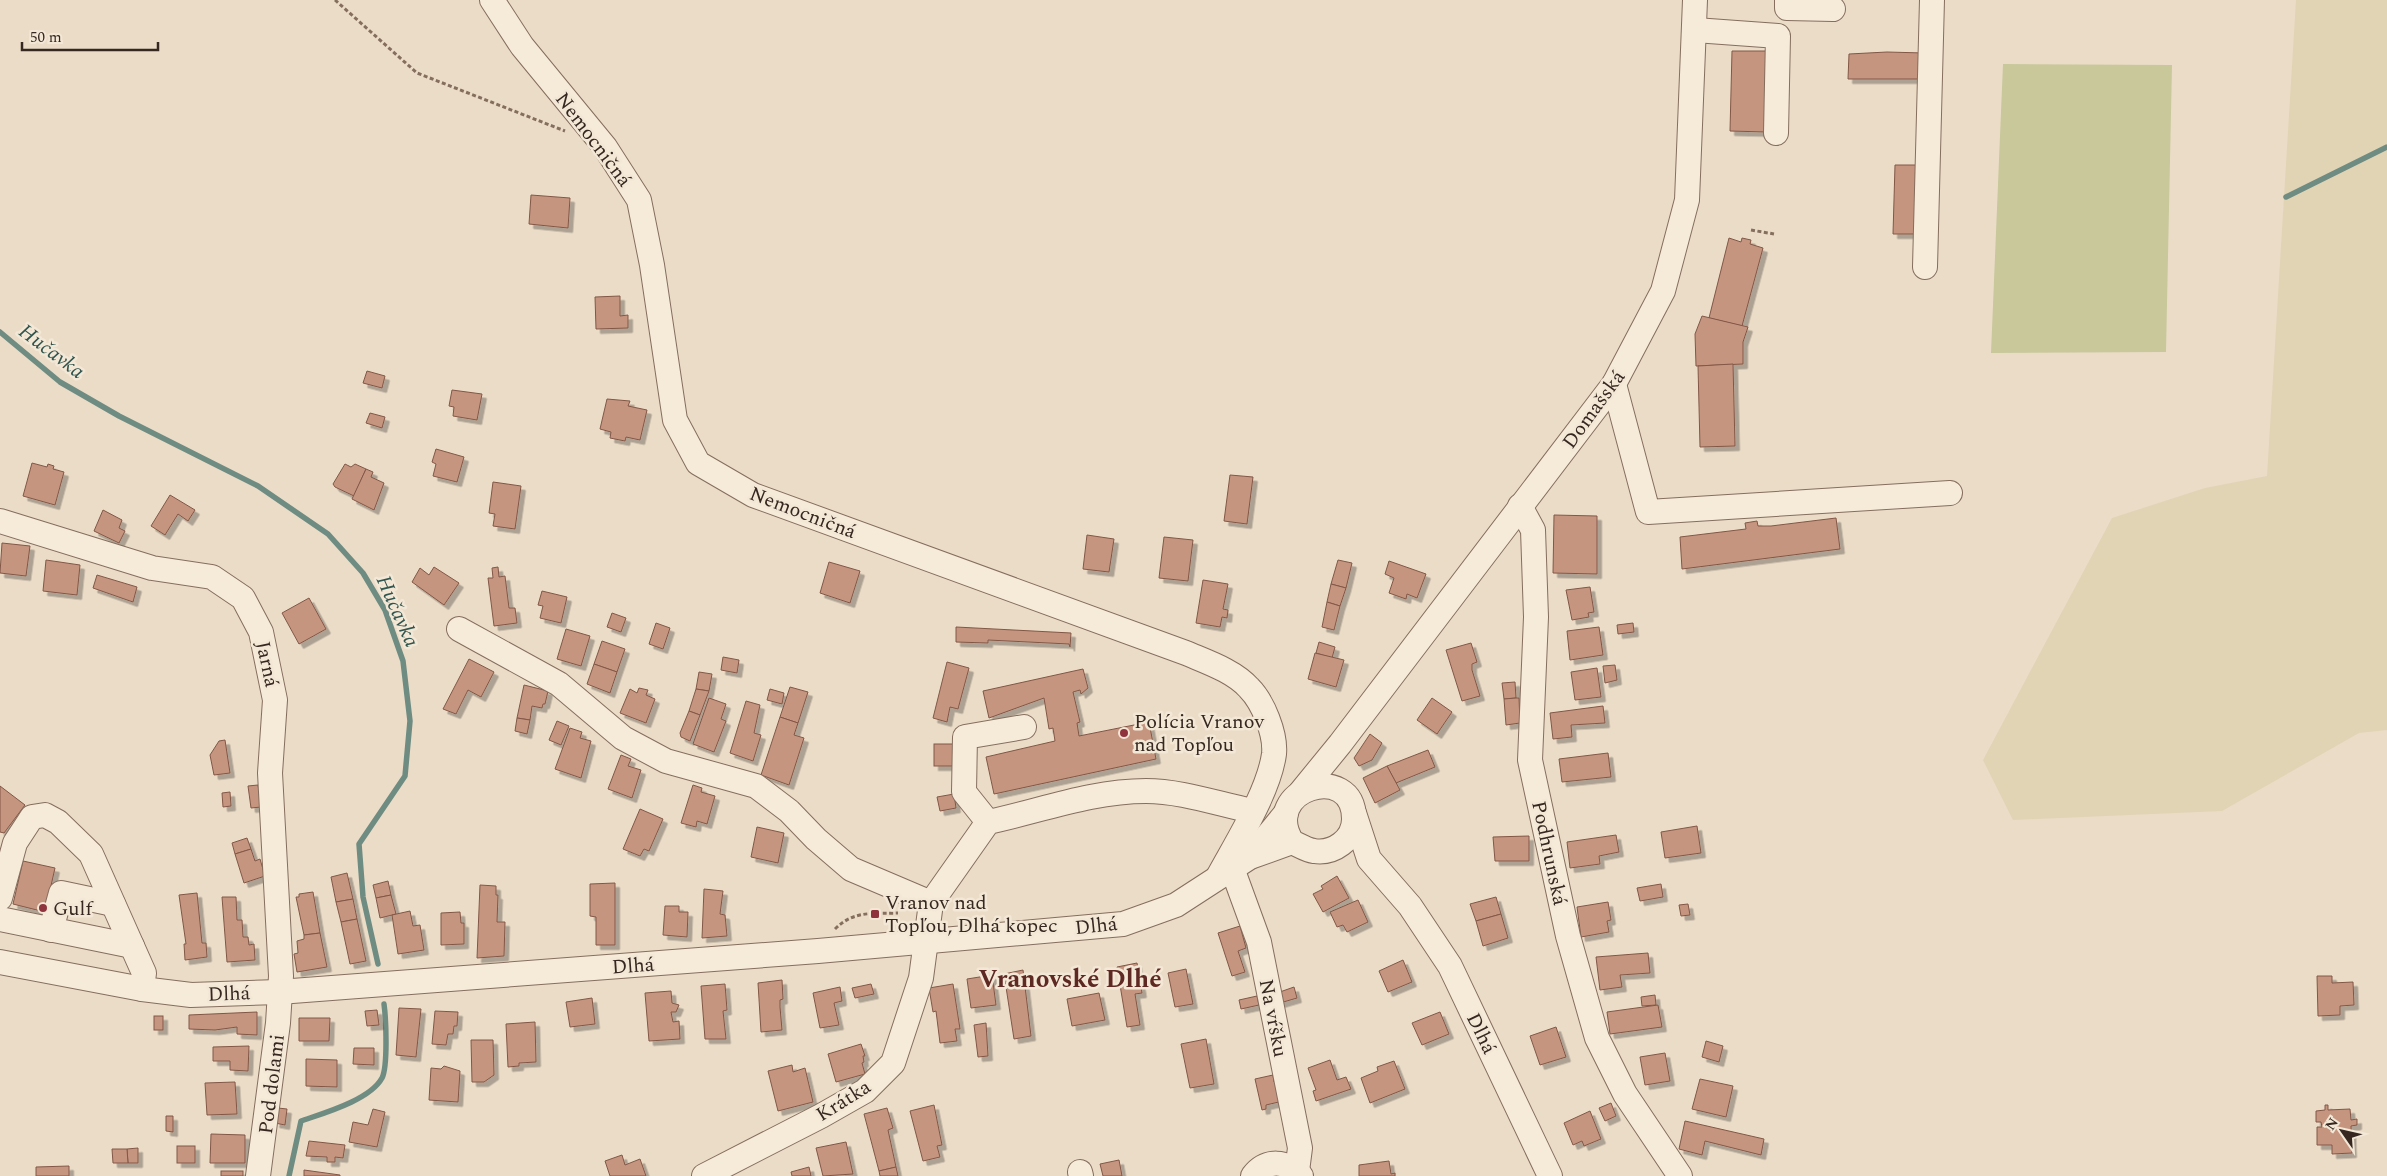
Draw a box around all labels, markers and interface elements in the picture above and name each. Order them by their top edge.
scale bar [22,20,159,52]
text: 50 m [30,26,62,49]
street label: Nemocničná [548,86,639,194]
water label: Hučavka [12,316,92,388]
street label: Domašská [1555,364,1633,455]
street label: Nemocničná [745,479,861,547]
water label: Hučavka [367,570,427,653]
street label: Jarná [248,638,287,690]
place label: Polícia Vranov nad Topľou [1134,707,1265,760]
marker: Polícia Vranov nad Topľou [1118,727,1130,739]
street label: Podhrunská [1523,798,1575,908]
place label: Vranov nad Topľou, Dlhá kopec [885,888,1057,941]
place label: Gulf [53,894,94,924]
marker: Gulf [37,902,49,914]
marker: Vranov nad Topľou, Dlhá kopec [869,908,881,920]
street label: Dlhá [1073,909,1119,943]
street label: Dlhá [611,950,656,982]
district label: Vranovské Dlhé [978,961,1162,999]
street label: Na vŕšku [1251,977,1295,1060]
street label: Dlhá [207,978,251,1010]
street label: Dlhá [1458,1008,1504,1059]
street label: Pod dolami [251,1032,293,1136]
street label: Krátka [810,1072,877,1129]
north arrow [2317,1106,2367,1156]
text: N [2320,1113,2344,1135]

